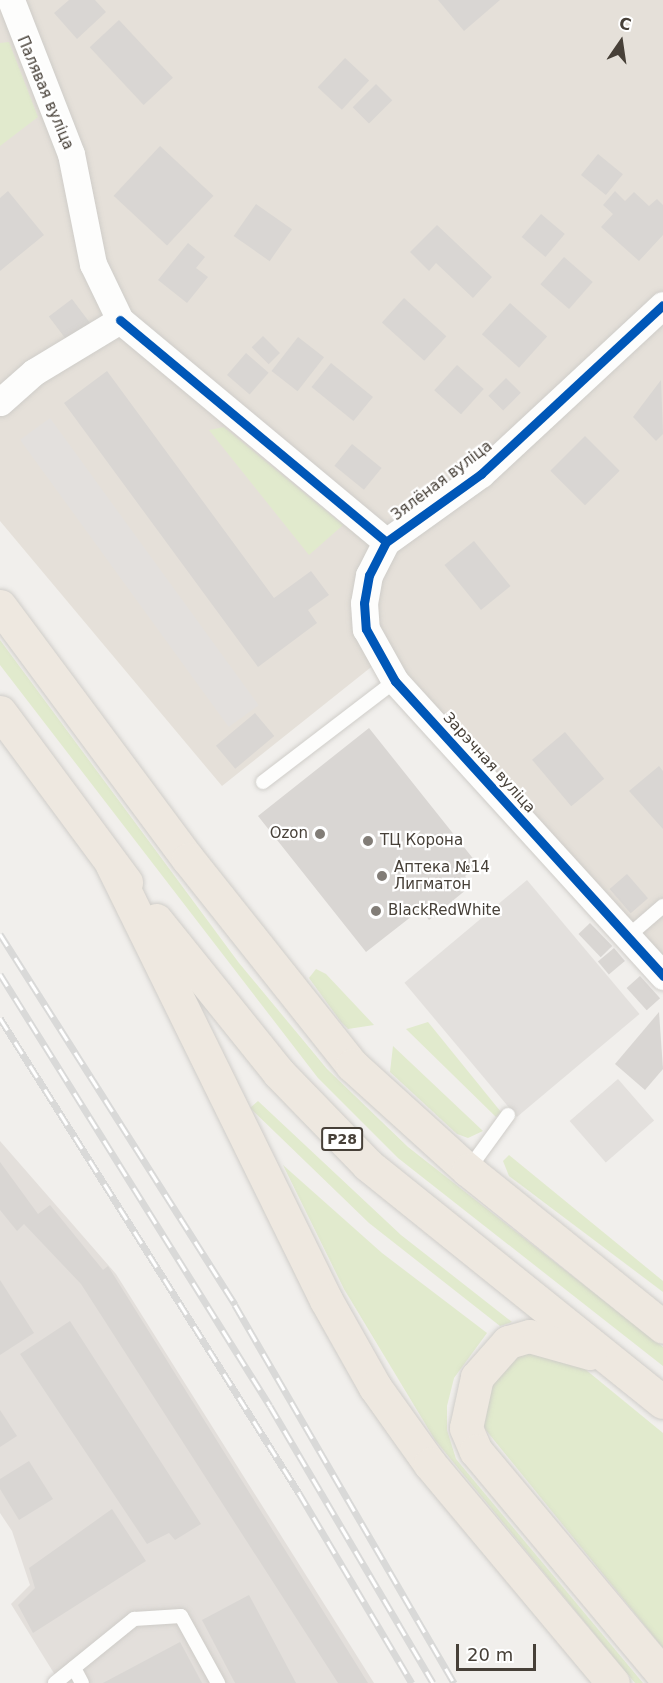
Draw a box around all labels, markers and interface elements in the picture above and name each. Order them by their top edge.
north arrow [591,12,651,72]
text: С [617,13,633,35]
street label: Палявая вуліца [13,33,77,153]
street label: Зялёная вуліца [388,437,496,525]
street label: Зарэчная вуліца [439,709,539,817]
place label: Ozon [270,825,308,843]
marker: Ozon [313,827,327,841]
place label: ТЦ Корона [380,832,463,850]
marker: ТЦ Корона [361,834,375,848]
place label: Аптека №14 Лигматон [394,858,490,893]
marker: Аптека №14 Лигматон [375,869,389,883]
place label: BlackRedWhite [388,902,501,920]
marker: BlackRedWhite [369,904,383,918]
road number: Р28 [321,1128,363,1150]
scale bar [459,1632,538,1670]
text: 20 m [467,1644,513,1665]

